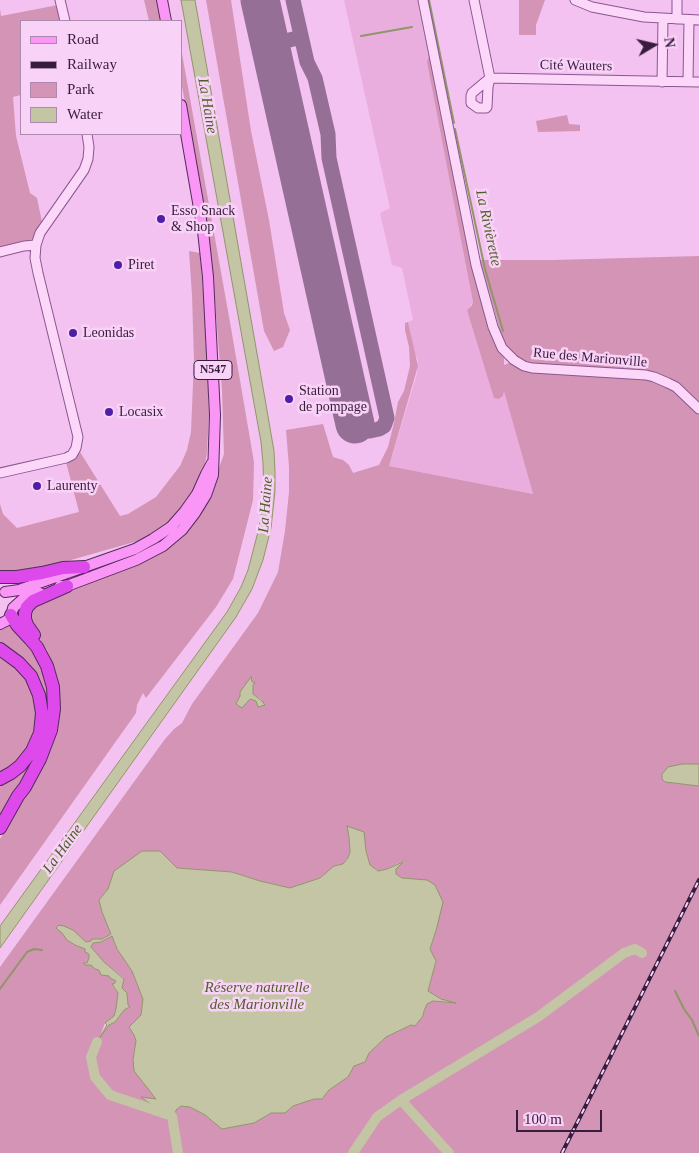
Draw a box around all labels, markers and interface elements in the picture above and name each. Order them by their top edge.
legend [20,20,182,135]
north arrow [629,20,679,70]
text: Road [67,31,99,47]
text: N [661,36,678,49]
text: Railway [67,56,117,72]
street label: Cité Wauters [540,57,612,75]
water label: La Haine [193,77,221,135]
text: Park [67,81,95,97]
text: Water [67,106,102,122]
water label: La Rivièrette [471,188,505,268]
place label: Esso Snack & Shop [171,203,235,236]
marker: Esso Snack & Shop [155,213,167,225]
place label: Piret [128,257,154,273]
marker: Piret [112,259,124,271]
place label: Leonidas [83,325,134,341]
marker: Leonidas [67,327,79,339]
street label: Rue des Marionville [532,345,648,371]
road number: N547 [194,360,232,380]
place label: Station de pompage [299,383,367,416]
marker: Station de pompage [283,393,295,405]
place label: Locasix [119,404,163,420]
marker: Locasix [103,406,115,418]
water label: La Haine [255,476,277,534]
place label: Laurenty [47,478,98,494]
marker: Laurenty [31,480,43,492]
water label: La Haine [39,821,87,877]
water label: Réserve naturelle des Marionville [205,979,309,1014]
scale bar [519,1100,605,1132]
text: 100 m [524,1111,562,1127]

